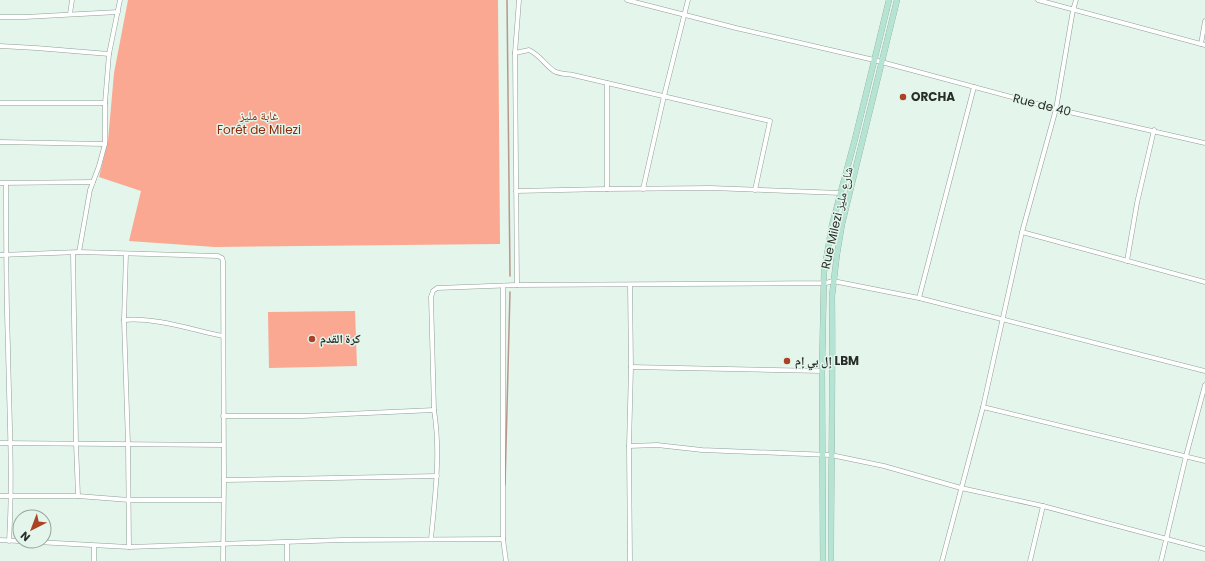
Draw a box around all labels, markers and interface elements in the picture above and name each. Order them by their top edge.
place label: ORCHA [911,88,955,105]
street label: Rue de 40 [1011,89,1073,120]
marker: ORCHA [898,92,908,102]
park label: غابة مليز Forêt de Milezi [217,107,301,138]
street label: Rue Milezi شارع مليز [816,165,857,271]
place label: كرة القدم [320,330,361,347]
marker: كرة القدم [307,334,317,344]
place label: إل بي إم LBM [795,352,859,371]
marker: إل بي إم LBM [782,356,792,366]
north arrow [12,509,52,549]
text: N [17,528,34,545]

